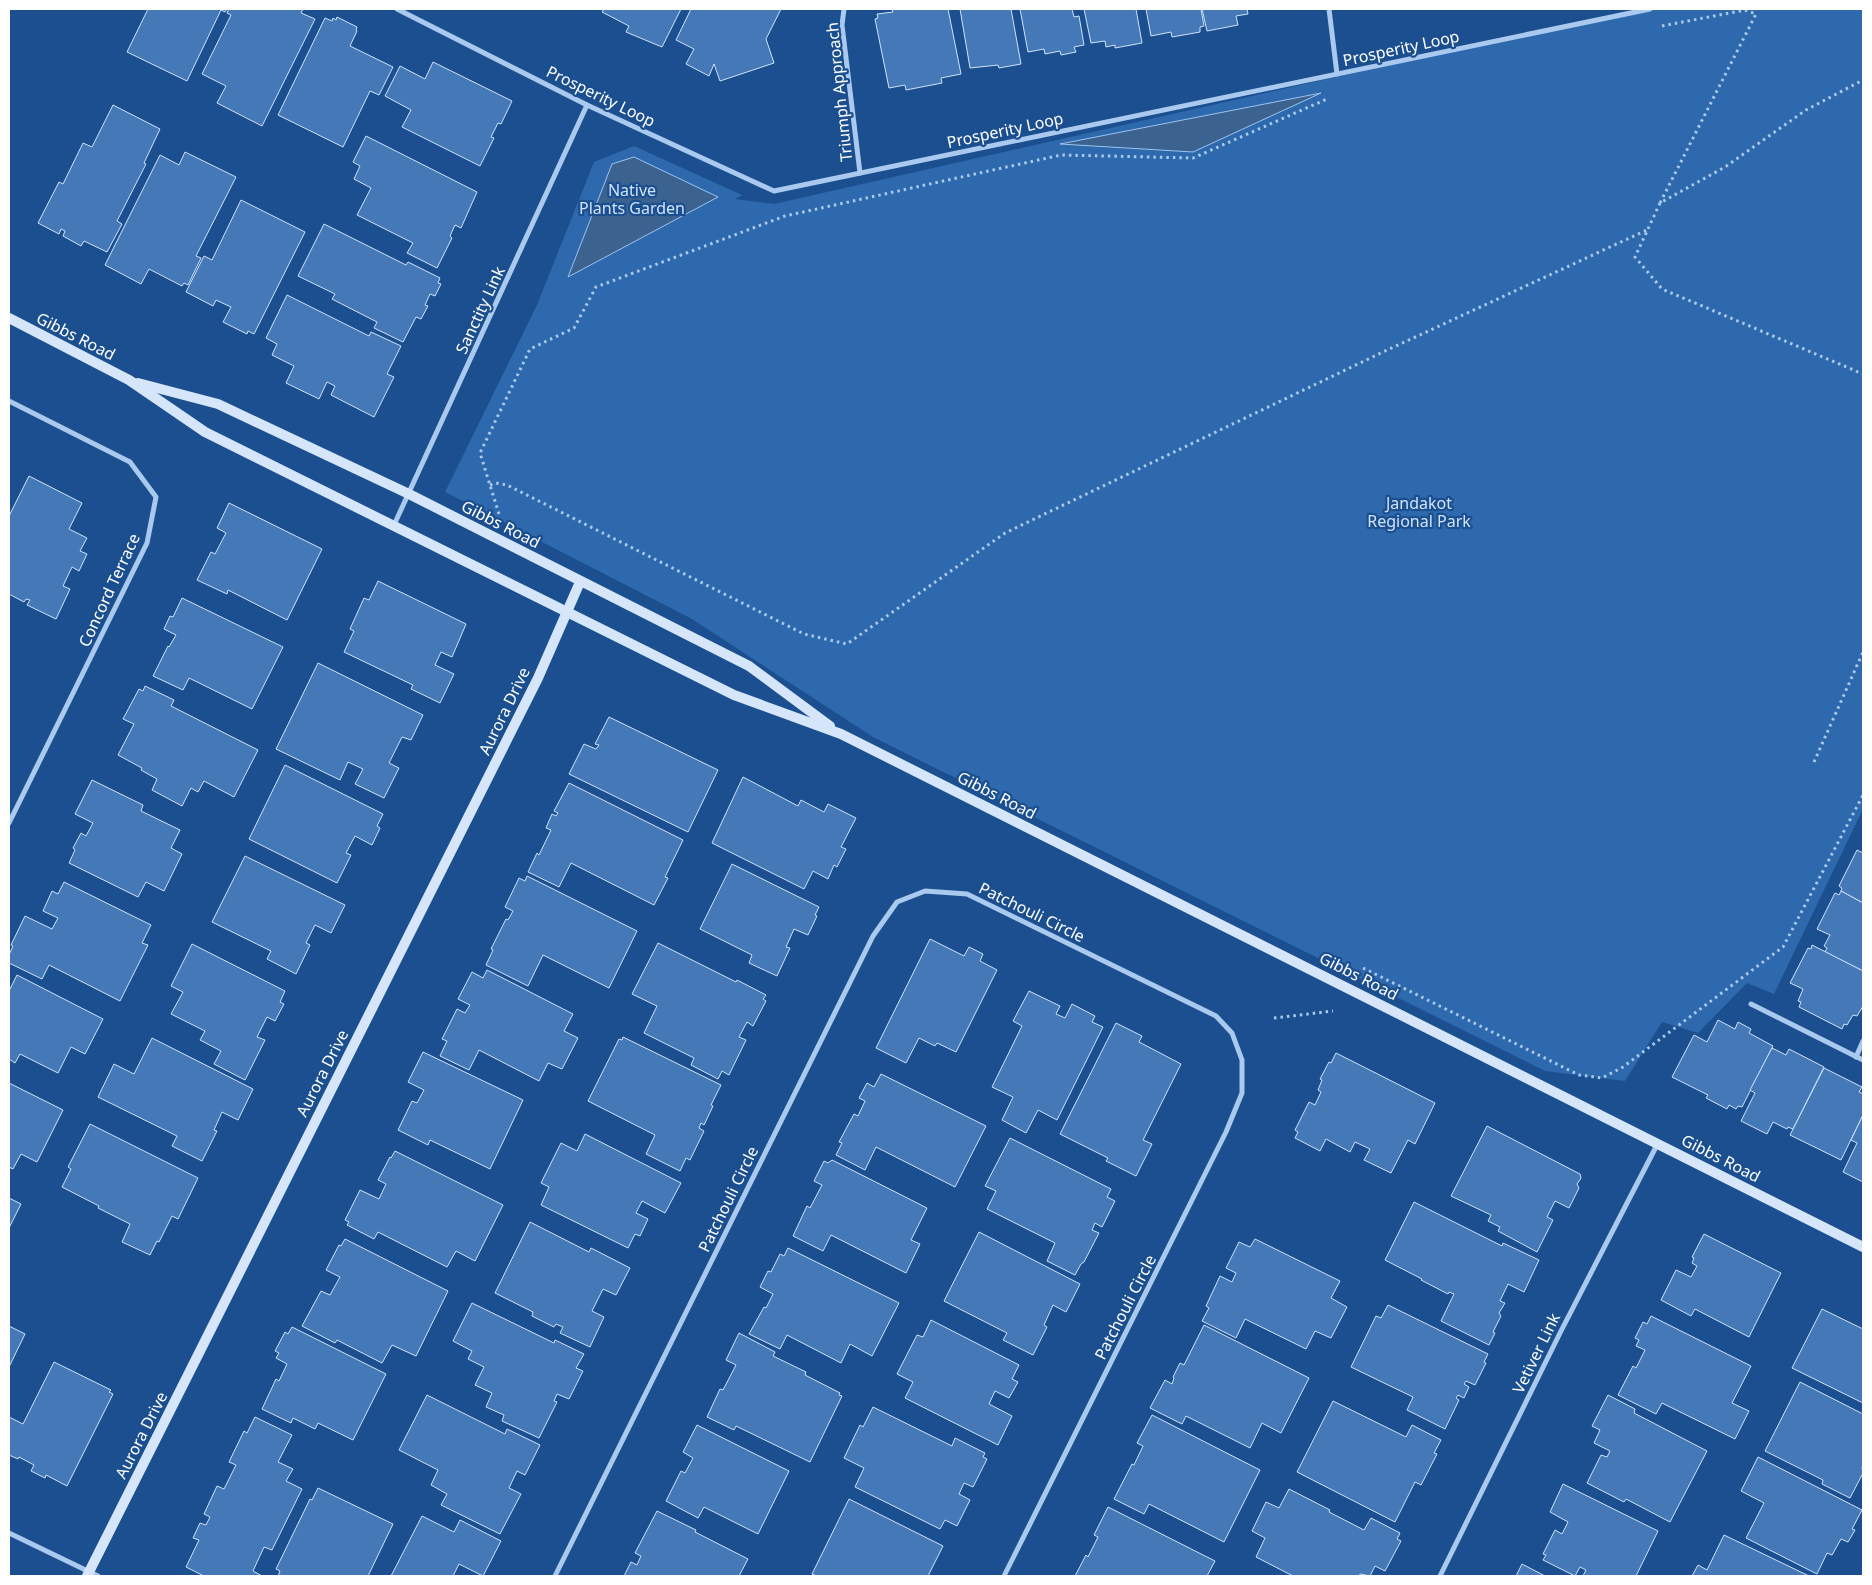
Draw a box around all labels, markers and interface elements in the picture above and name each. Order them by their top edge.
street label: Triumph Approach [821,21,857,163]
street label: Prosperity Loop [1341,25,1461,71]
street label: Prosperity Loop [543,60,659,132]
street label: Prosperity Loop [945,107,1065,153]
park label: Native Plants Garden [579,179,685,219]
street label: Sanctity Link [450,262,510,357]
street label: Gibbs Road [33,307,119,365]
park label: Jandakot Regional Park [1367,492,1471,532]
street label: Gibbs Road [458,495,544,553]
street label: Concord Terrace [73,530,145,650]
street label: Aurora Drive [473,663,535,759]
street label: Gibbs Road [954,766,1040,824]
street label: Patchouli Circle [975,877,1089,947]
street label: Gibbs Road [1316,947,1402,1005]
street label: Aurora Drive [291,1026,353,1120]
street label: Gibbs Road [1678,1129,1764,1187]
street label: Patchouli Circle [693,1142,763,1256]
street label: Patchouli Circle [1089,1251,1161,1363]
street label: Vetiver Link [1507,1309,1565,1397]
street label: Aurora Drive [110,1388,172,1482]

